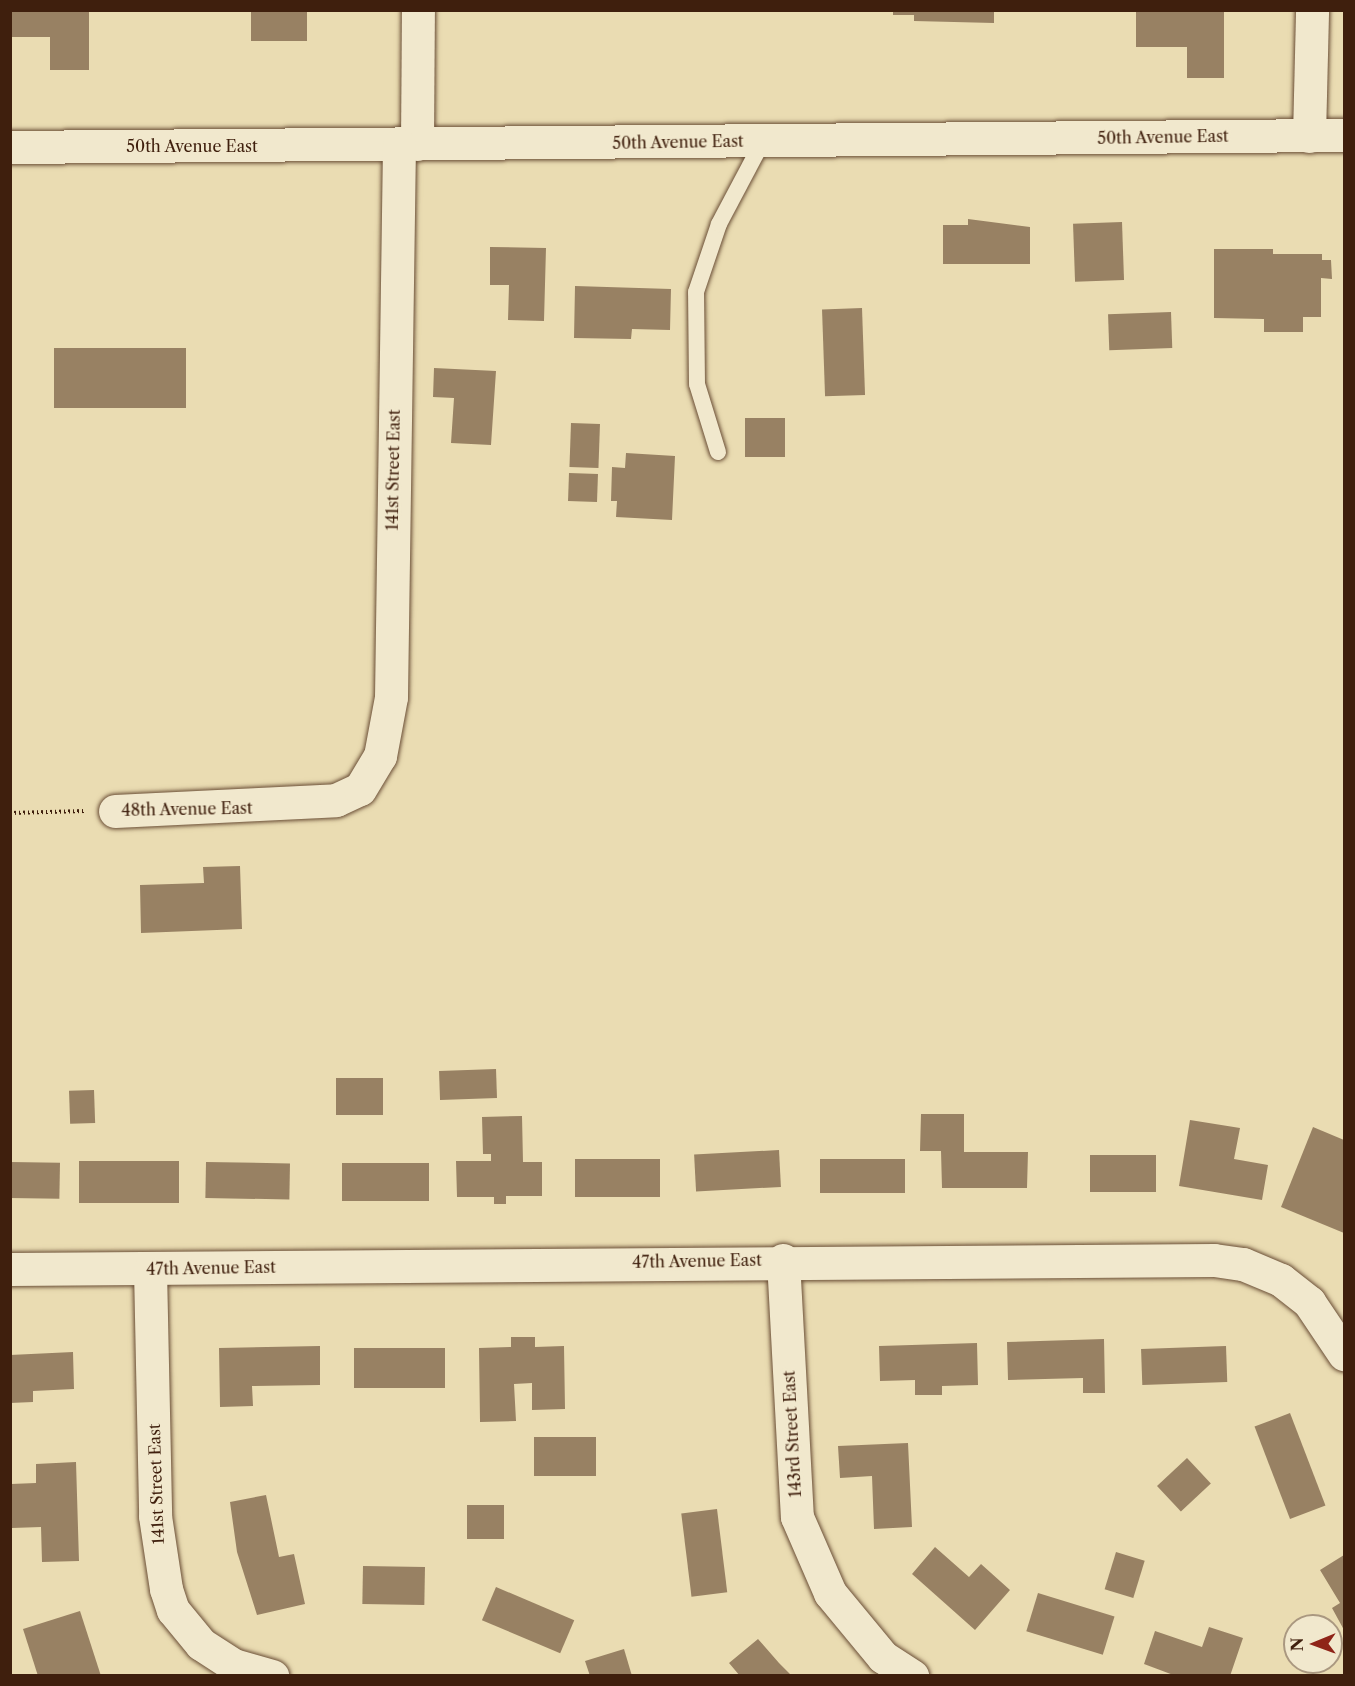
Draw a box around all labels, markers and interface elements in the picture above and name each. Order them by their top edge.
street label: 50th Avenue East [1097,126,1229,148]
street label: 50th Avenue East [612,131,744,153]
street label: 50th Avenue East [126,136,258,156]
street label: 141st Street East [382,409,404,531]
street label: 48th Avenue East [121,798,253,820]
street label: 47th Avenue East [632,1250,762,1272]
street label: 47th Avenue East [146,1257,276,1279]
street label: 143rd Street East [779,1370,805,1498]
street label: 141st Street East [144,1423,168,1545]
north arrow [1283,1614,1343,1674]
text: N [1287,1637,1307,1651]

